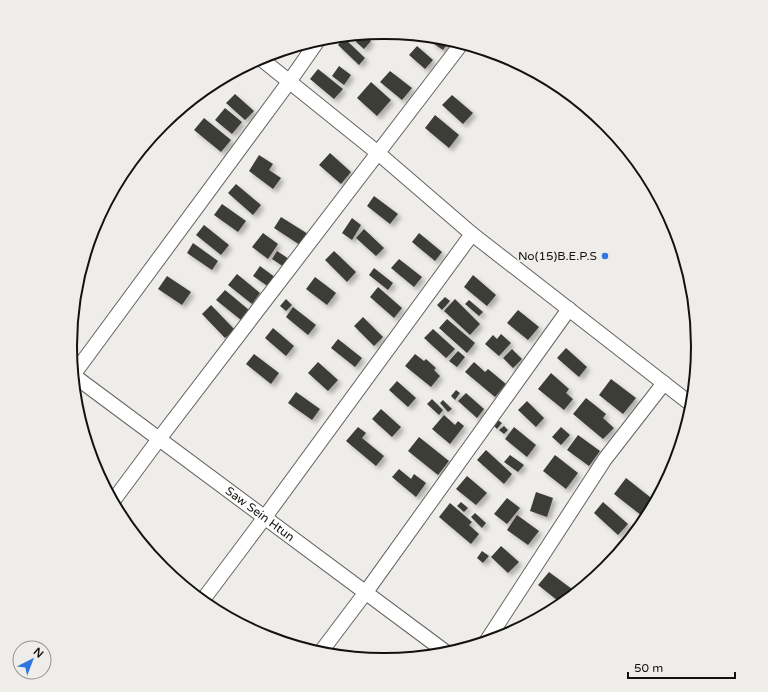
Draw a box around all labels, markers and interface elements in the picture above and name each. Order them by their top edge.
place label: No(15)B.E.P.S [518,249,597,263]
marker: No(15)B.E.P.S [600,251,610,261]
street label: Saw Sein Htun [223,484,297,544]
north arrow [12,640,52,680]
text: N [31,645,46,661]
scale bar [628,654,735,680]
text: 50 m [634,661,663,675]

